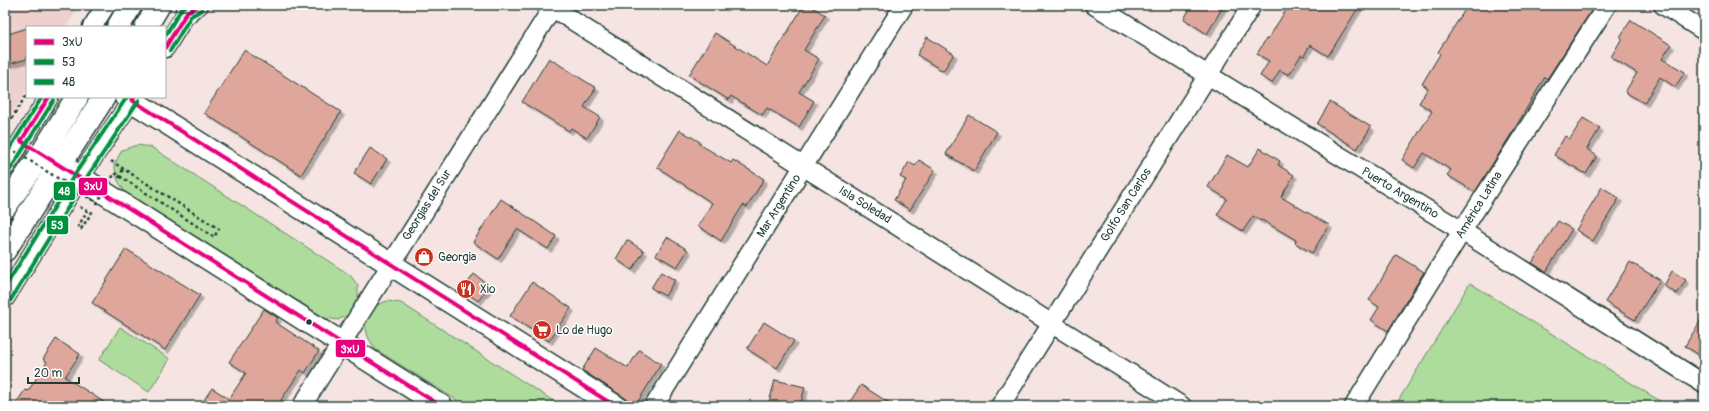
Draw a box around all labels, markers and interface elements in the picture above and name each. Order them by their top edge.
legend [26,26,166,98]
text: 3xU [62,35,83,50]
text: 53 [62,55,76,70]
text: 48 [62,75,75,90]
street label: Puerto Argentino [1359,164,1442,222]
street label: Golfo San Carlos [1097,165,1155,245]
street label: Georgias del Sur [399,166,455,243]
street label: América Latina [1452,168,1506,241]
street label: Mar Argentino [754,171,805,240]
line badge: 3xU [78,177,108,196]
text: 3xU [84,180,102,193]
line badge: 48 [53,181,76,201]
street label: Isla Soledad [836,183,894,227]
text: 48 [57,185,70,198]
line badge: 53 [46,215,69,235]
text: 53 [51,219,63,232]
shop icon: Georgia [413,246,435,268]
place label: Georgia [438,250,477,265]
restaurant icon: Xio [455,278,477,300]
place label: Xio [480,282,496,297]
unlabelled marker [304,317,314,327]
supermarket icon: Lo de Hugo [531,319,553,341]
place label: Lo de Hugo [556,323,613,338]
line badge: 3xU [335,339,366,358]
text: 3xU [341,343,359,356]
scale bar [28,359,79,385]
text: 20 m [34,366,63,381]

